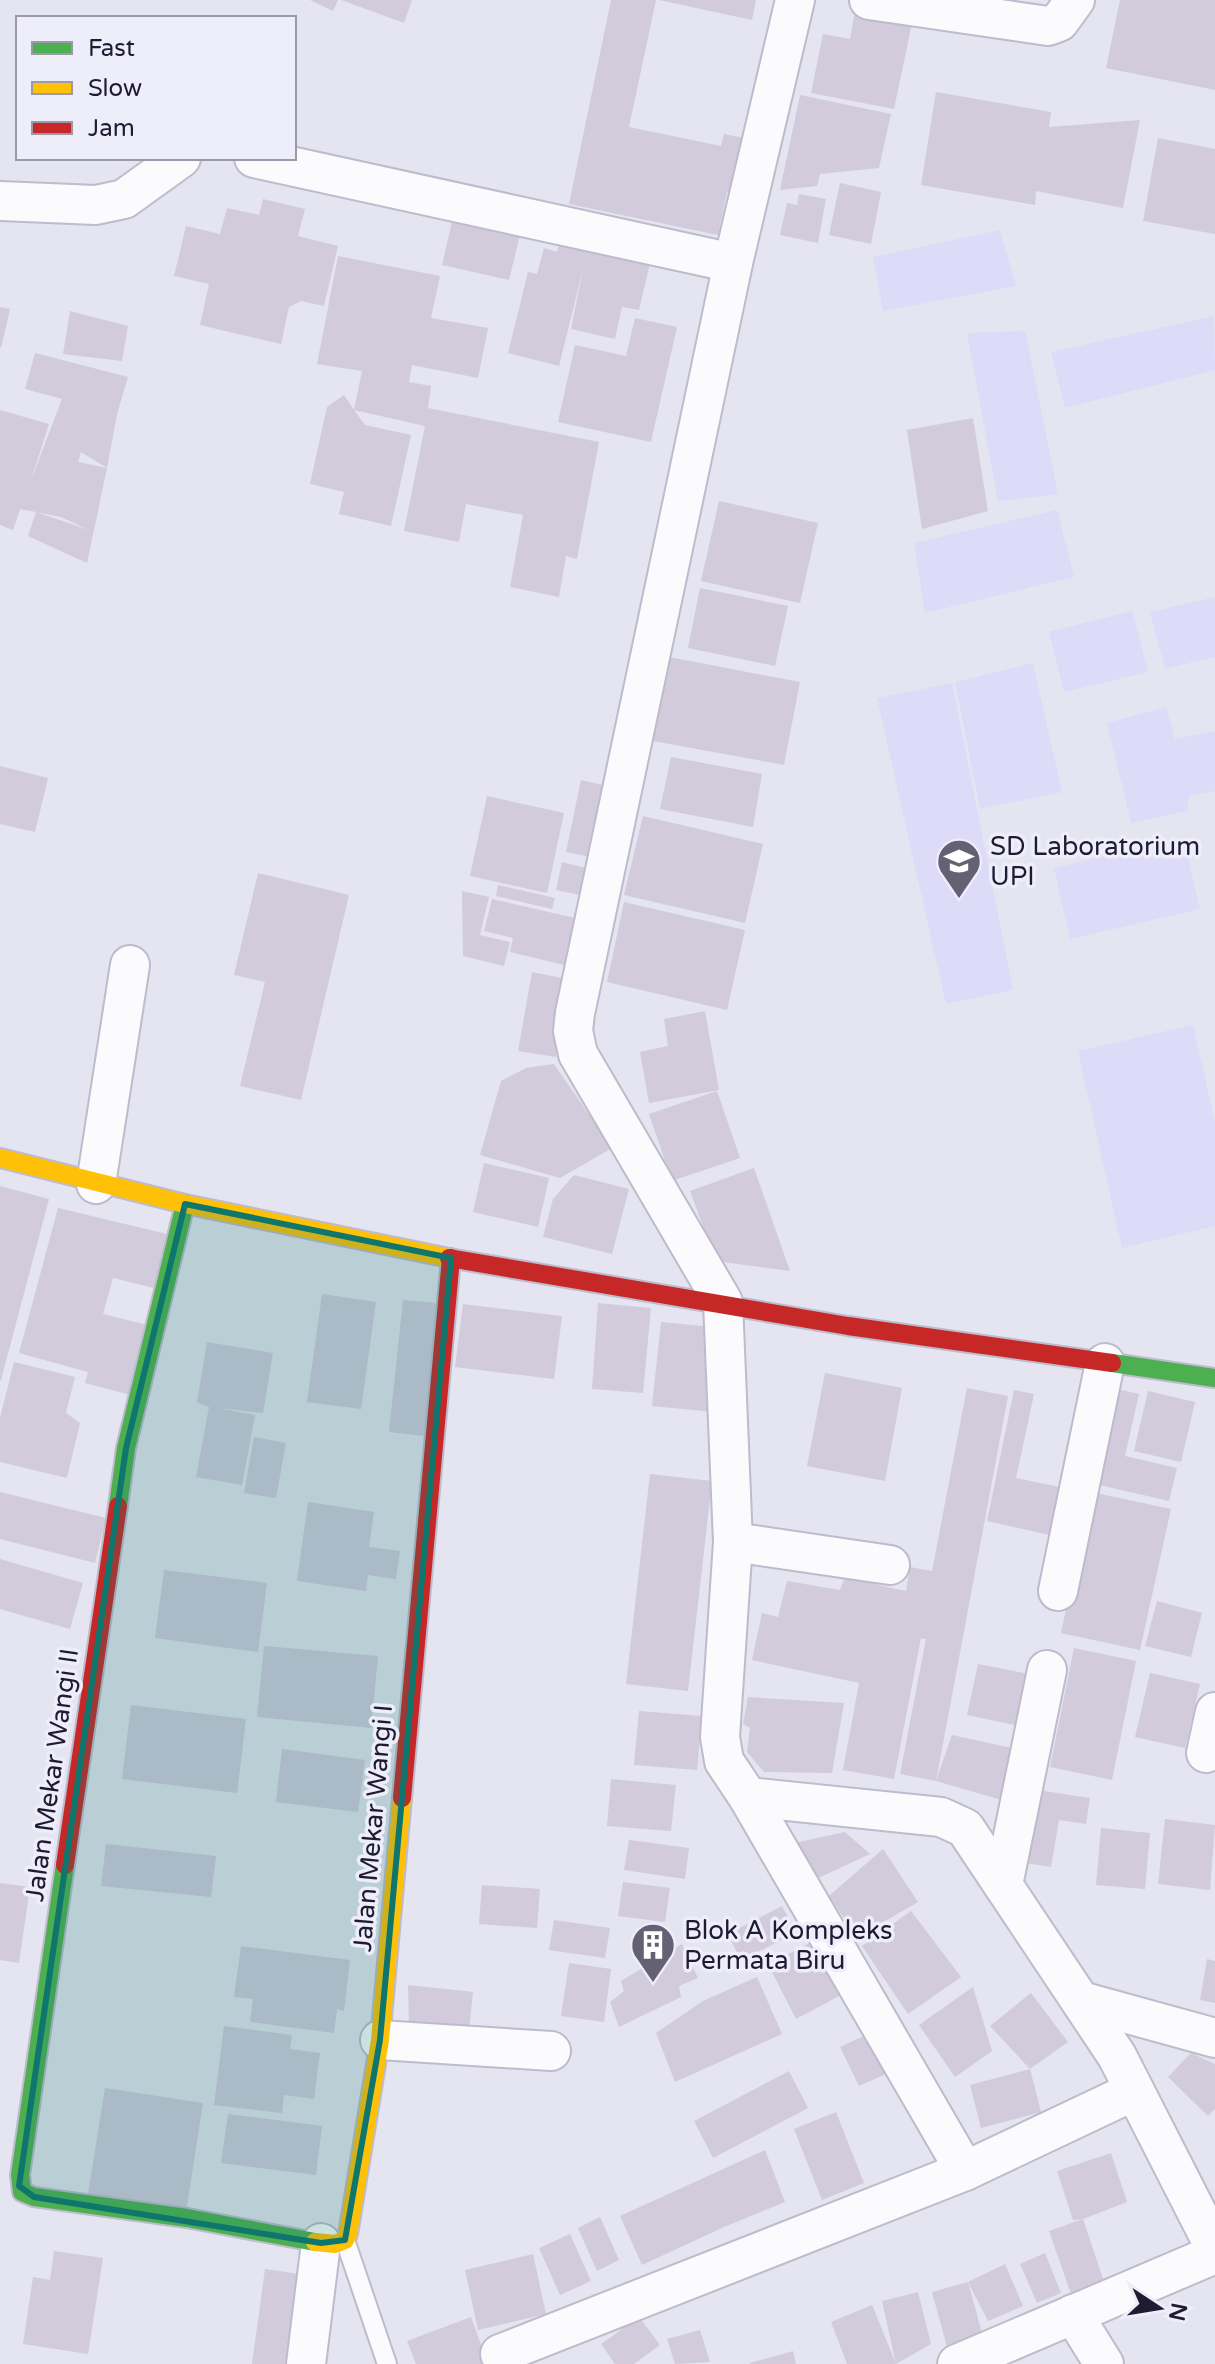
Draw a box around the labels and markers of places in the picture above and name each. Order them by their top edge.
place label: SD Laboratorium UPI [990,831,1200,892]
school or university icon: SD Laboratorium UPI [935,837,983,900]
place label: Blok A Kompleks Permata Biru [684,1915,892,1976]
building icon: Blok A Kompleks Permata Biru [629,1921,677,1984]

